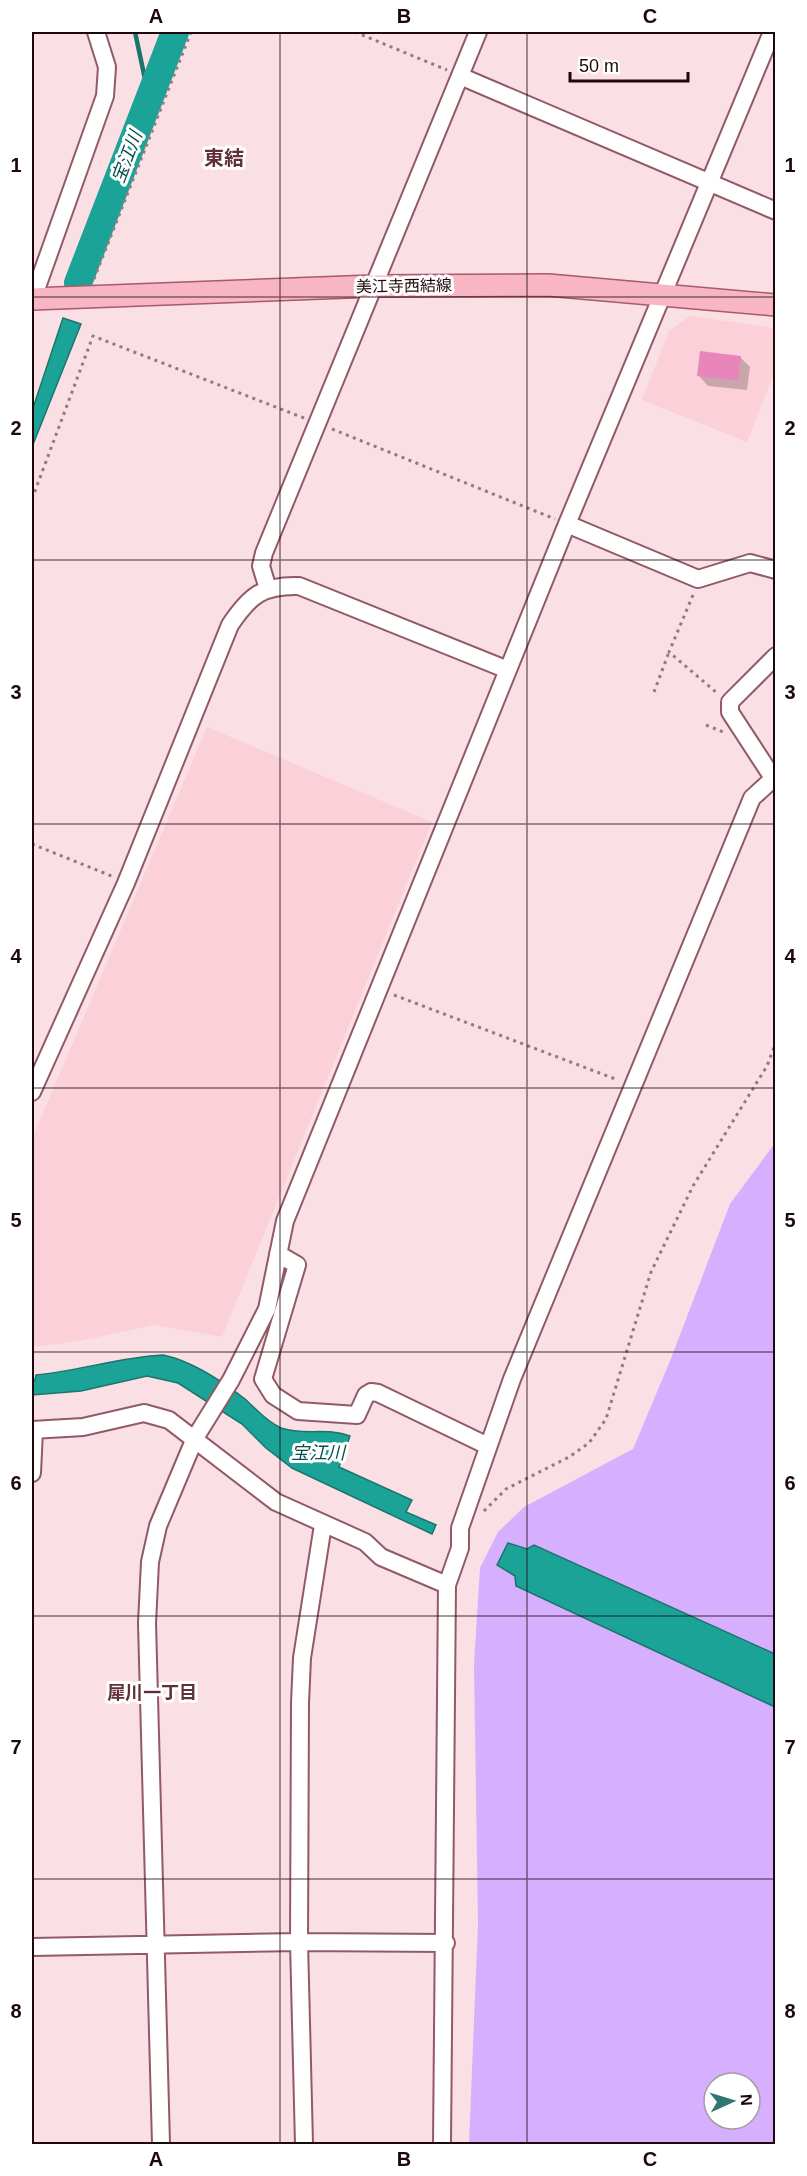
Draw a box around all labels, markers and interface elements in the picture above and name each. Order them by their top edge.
text: A [149,5,163,27]
text: B [397,5,411,27]
text: C [643,5,657,27]
scale bar [570,45,688,83]
text: 50 m [579,56,619,76]
water label: 宝江川 [108,126,147,186]
district label: 東結 [204,147,244,169]
text: 1 [10,154,22,176]
text: 1 [784,154,796,176]
street label: 美江寺西結線 [356,277,452,295]
text: 2 [10,417,22,439]
text: 2 [784,417,796,439]
text: 3 [10,681,22,703]
text: 3 [784,681,796,703]
text: 4 [10,945,22,967]
text: 4 [784,945,796,967]
text: 5 [10,1209,22,1231]
text: 5 [784,1209,796,1231]
water label: 宝江川 [291,1443,347,1463]
text: 6 [10,1472,22,1494]
text: 6 [784,1472,796,1494]
district label: 犀川一丁目 [107,1683,197,1703]
text: 7 [10,1736,22,1758]
text: 7 [784,1736,796,1758]
text: 8 [10,2000,22,2022]
text: 8 [784,2000,796,2022]
north arrow [702,2071,762,2131]
text: N [738,2094,755,2106]
text: A [149,2148,163,2170]
text: B [397,2148,411,2170]
text: C [643,2148,657,2170]

